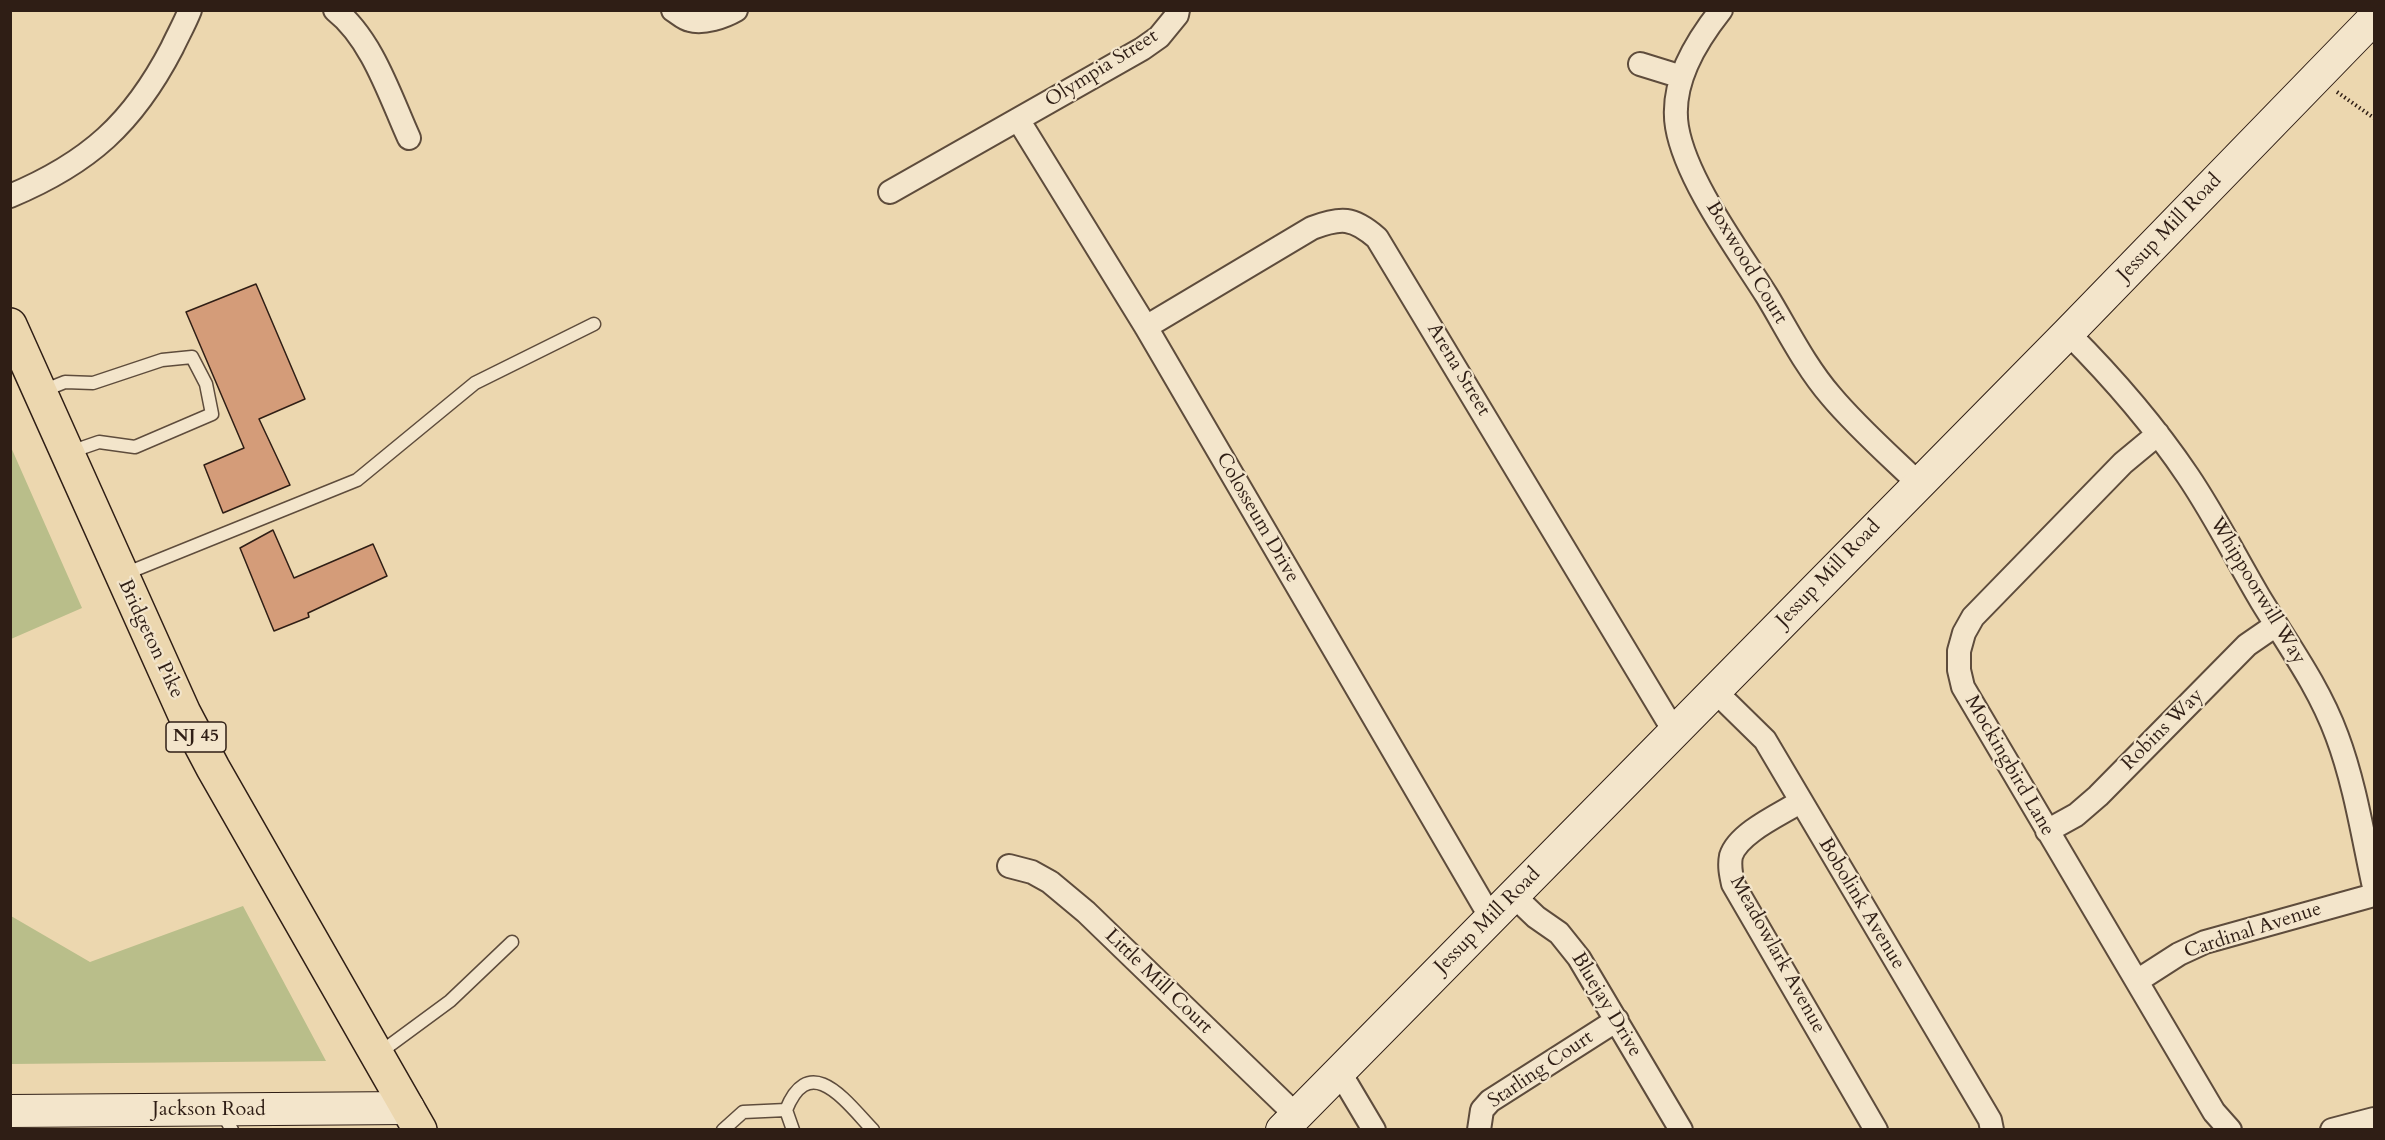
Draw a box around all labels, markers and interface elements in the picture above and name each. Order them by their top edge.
street label: Olympia Street [1041,25,1163,113]
street label: Jessup Mill Road [2113,169,2227,287]
street label: Boxwood Court [1700,197,1792,329]
street label: Arena Street [1421,319,1495,421]
street label: Colosseum Drive [1210,449,1304,587]
street label: Whippoorwill Way [2204,513,2310,669]
street label: Jessup Mill Road [1772,515,1886,633]
street label: Bridgeton Pike [112,576,188,702]
street label: Robins Way [2117,684,2209,776]
street label: Mockingbird Lane [1959,691,2059,841]
road number: NJ 45 [166,722,226,752]
street label: Bobolink Avenue [1812,834,1910,974]
street label: Jessup Mill Road [1430,863,1546,979]
street label: Meadowlark Avenue [1724,872,1830,1038]
street label: Cardinal Avenue [2181,898,2325,964]
street label: Little Mill Court [1099,925,1217,1039]
street label: Bluejay Drive [1566,949,1646,1061]
street label: Starling Court [1484,1026,1598,1114]
street label: Jackson Road [152,1098,266,1122]

